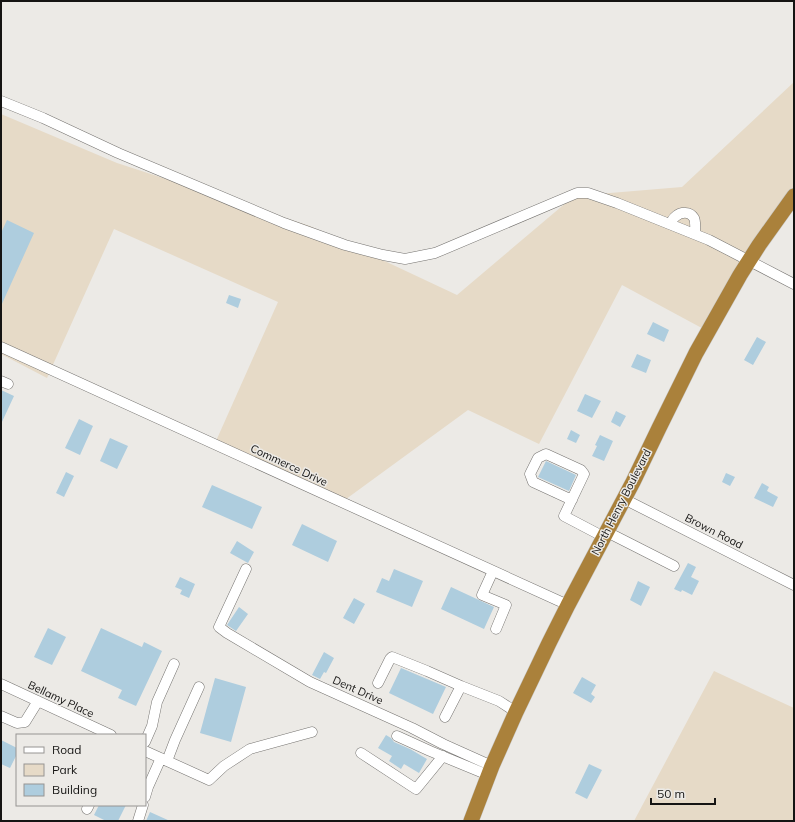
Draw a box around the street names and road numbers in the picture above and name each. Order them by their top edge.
street label: Commerce Drive [248,441,330,489]
street label: North Henry Boulevard [588,447,654,557]
street label: Brown Road [683,510,745,552]
street label: Dent Drive [331,673,385,707]
street label: Bellamy Place [26,678,96,720]

